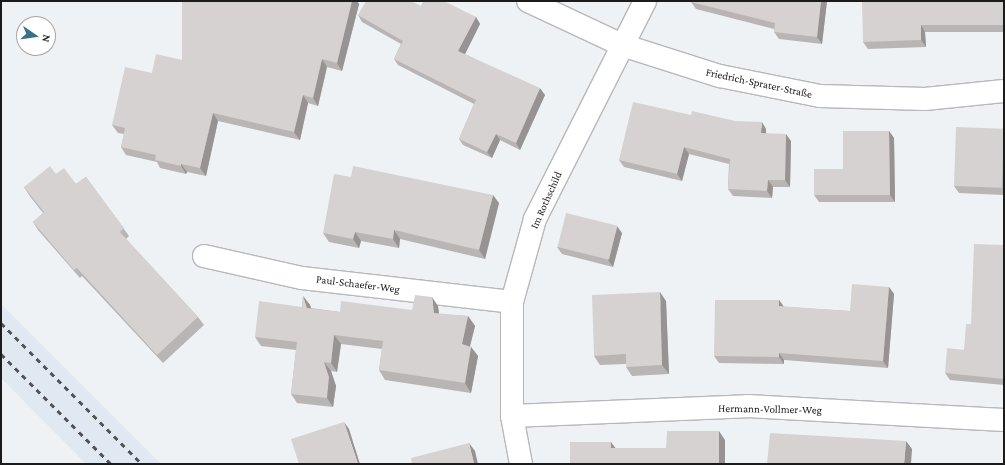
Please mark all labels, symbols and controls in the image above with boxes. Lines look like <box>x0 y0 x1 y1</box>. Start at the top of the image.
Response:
north arrow <box>16 16 56 56</box>
text: N <box>40 33 53 43</box>
street label: Friedrich-Sprater-Straße <box>705 65 813 101</box>
street label: Im Rothschild <box>527 169 565 231</box>
street label: Paul-Schaefer-Weg <box>315 272 401 296</box>
street label: Hermann-Vollmer-Weg <box>718 401 822 417</box>

